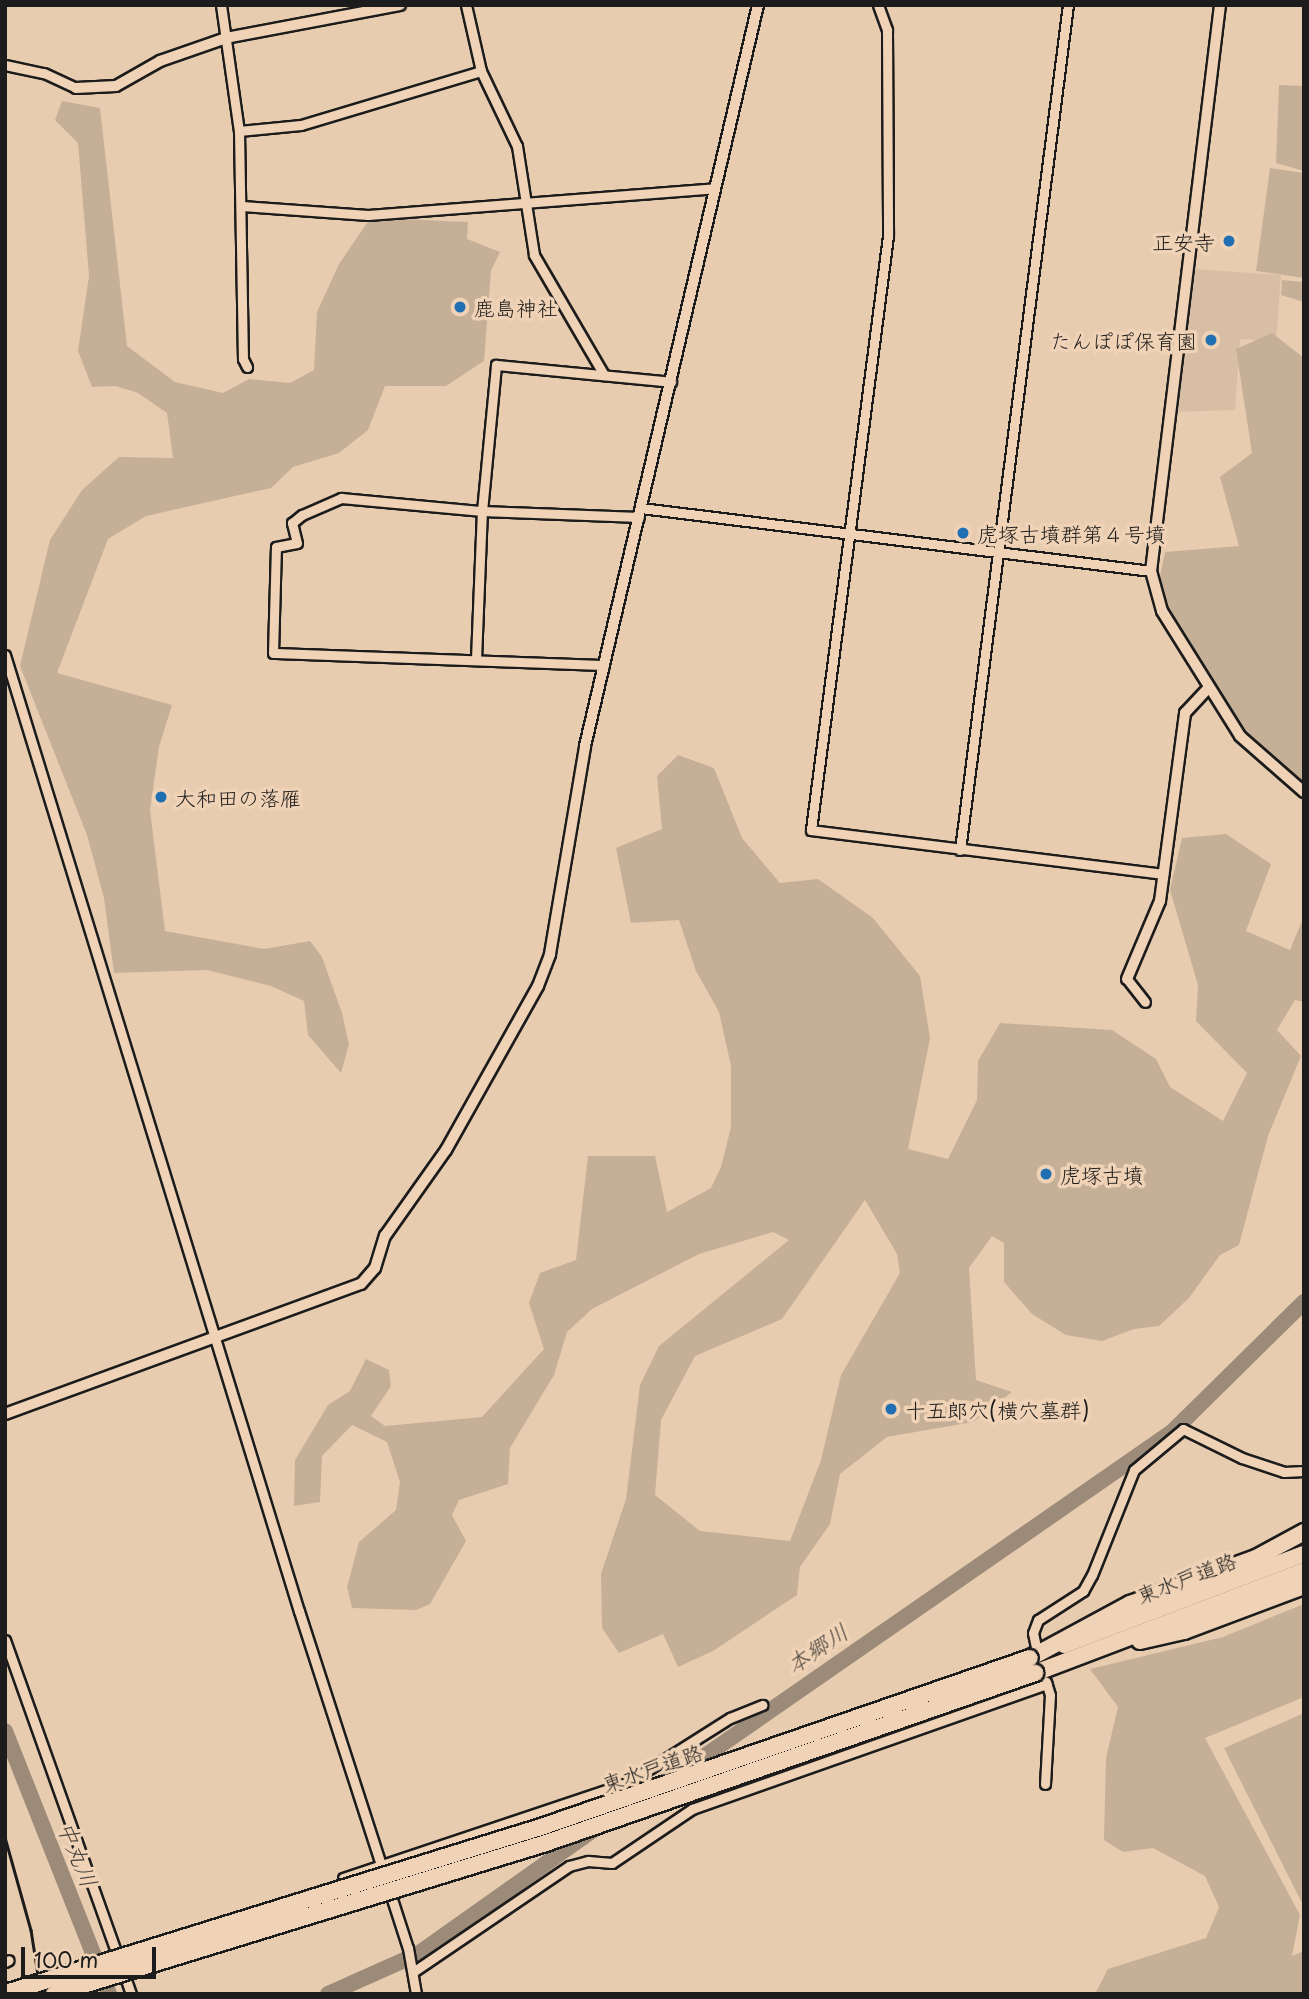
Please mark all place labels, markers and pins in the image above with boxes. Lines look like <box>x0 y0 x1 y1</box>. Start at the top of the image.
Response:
place label: 正安寺 <box>1152 228 1215 254</box>
marker: 正安寺 <box>1221 233 1237 249</box>
place label: 鹿島神社 <box>474 294 558 320</box>
marker: 鹿島神社 <box>452 299 468 315</box>
place label: たんぽぽ保育園 <box>1050 327 1197 353</box>
marker: たんぽぽ保育園 <box>1203 332 1219 348</box>
place label: 虎塚古墳群第４号墳 <box>977 520 1166 546</box>
marker: 虎塚古墳群第４号墳 <box>955 525 971 541</box>
place label: 大和田の落雁 <box>175 784 301 810</box>
marker: 大和田の落雁 <box>153 789 169 805</box>
place label: 虎塚古墳 <box>1060 1161 1144 1187</box>
marker: 虎塚古墳 <box>1038 1166 1054 1182</box>
place label: 十五郎穴(横穴墓群) <box>905 1396 1090 1422</box>
marker: 十五郎穴(横穴墓群) <box>883 1401 899 1417</box>

